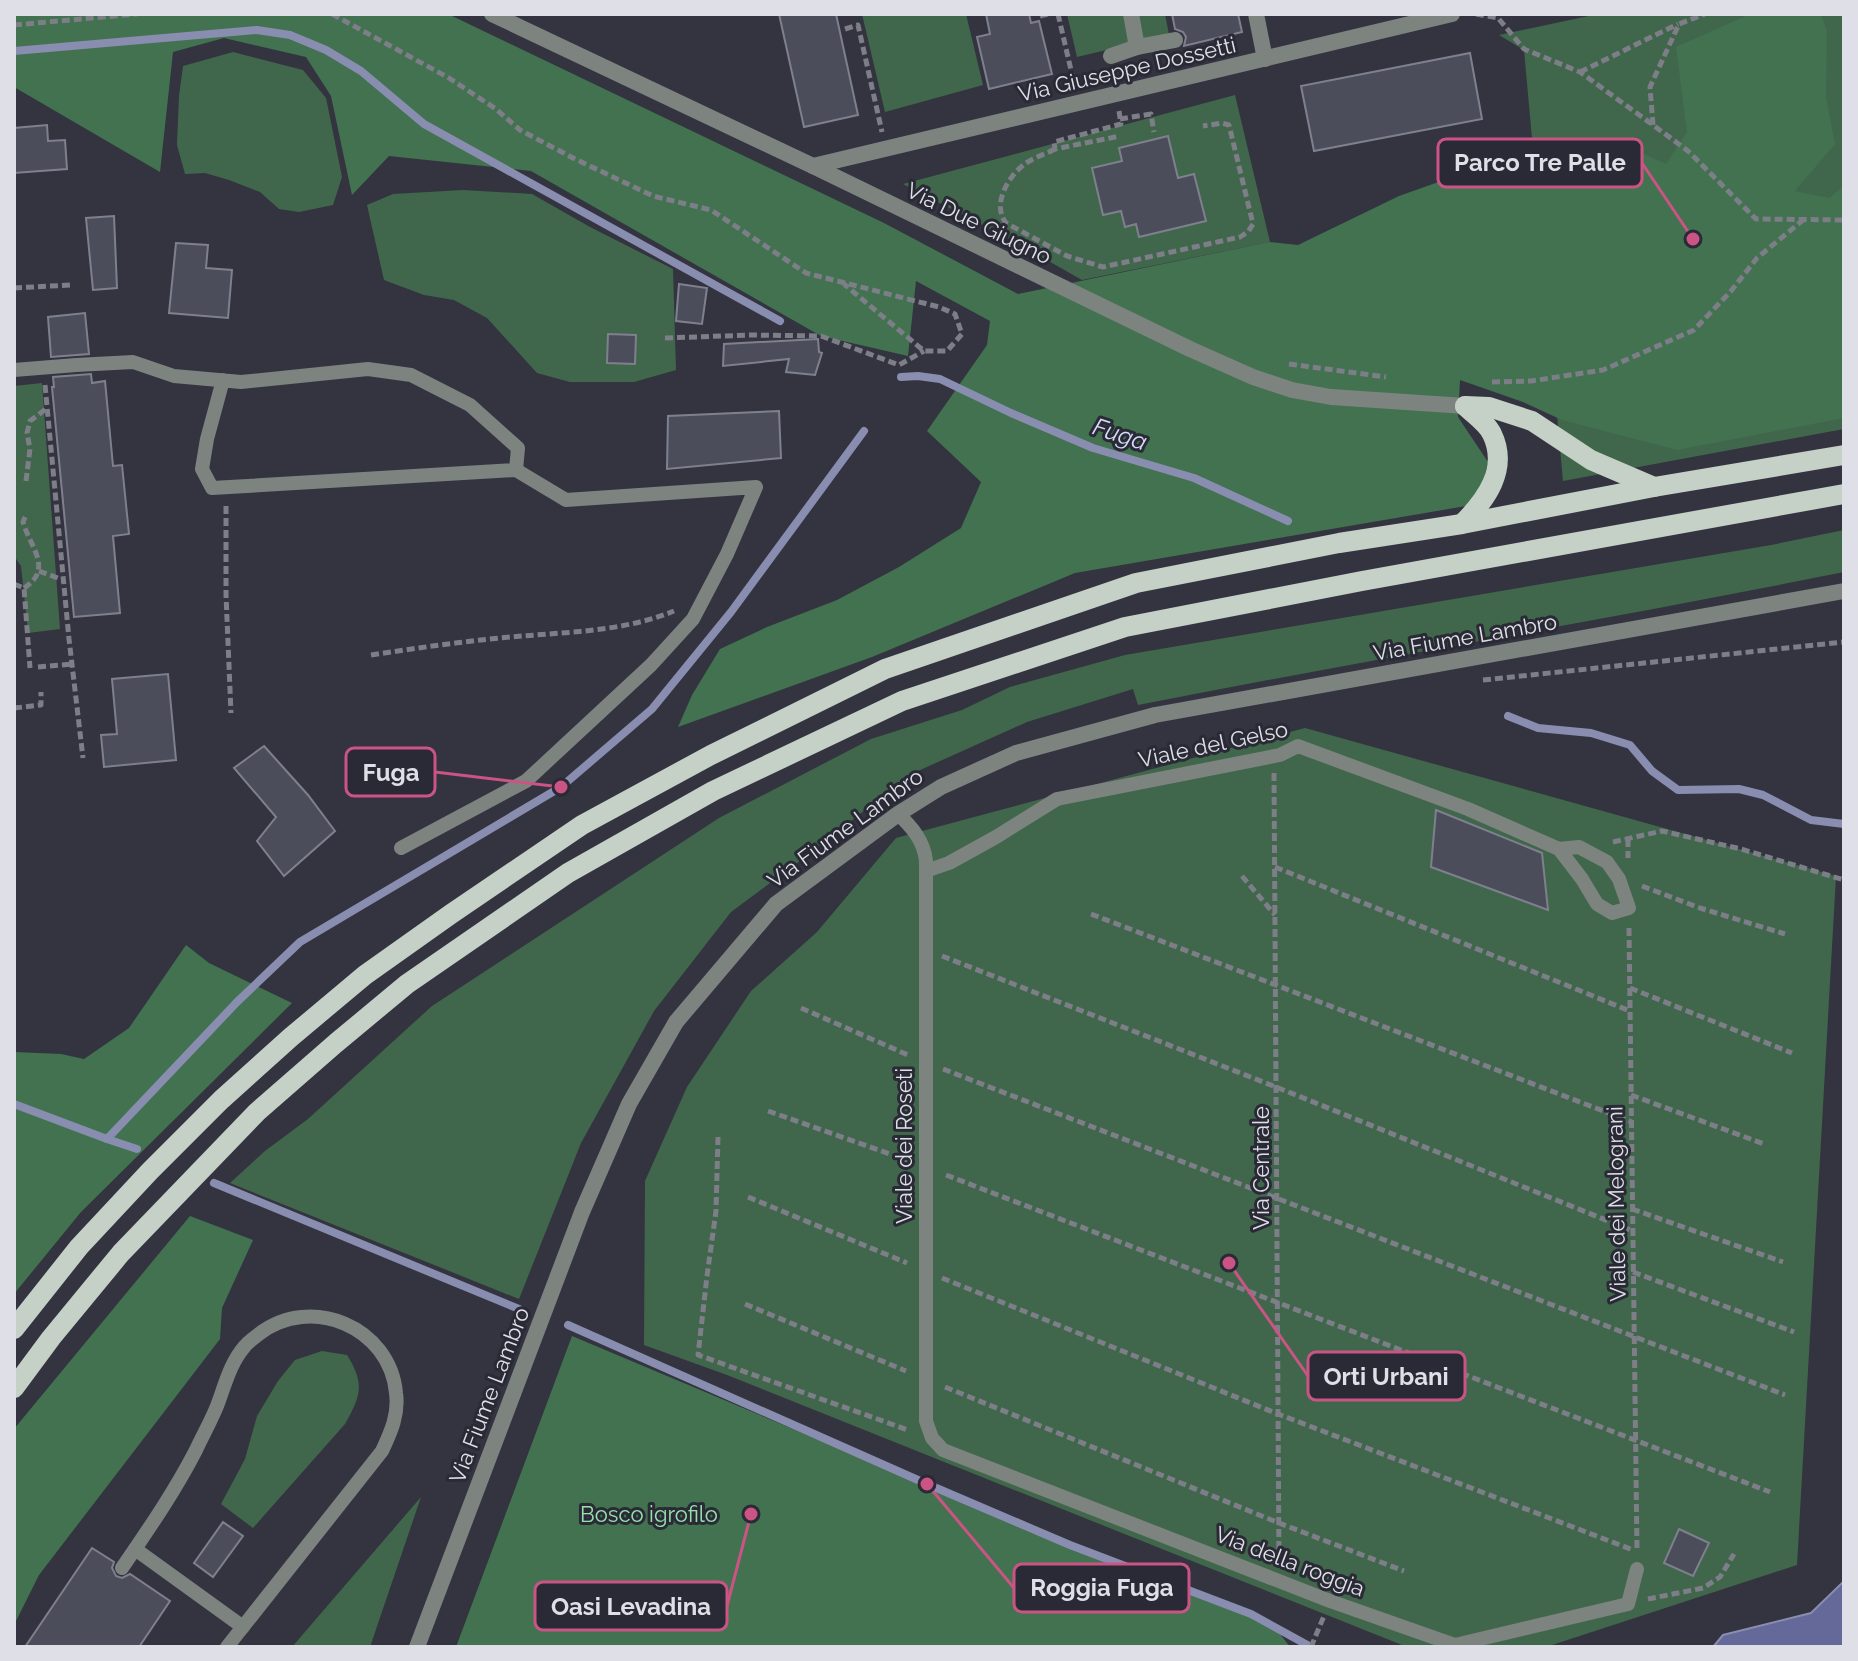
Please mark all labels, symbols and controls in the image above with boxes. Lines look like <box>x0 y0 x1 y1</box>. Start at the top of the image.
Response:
street label: Via Giuseppe Dossetti <box>1016 31 1238 107</box>
callout: Parco Tre Palle <box>1438 139 1642 187</box>
text: Parco Tre Palle <box>1454 148 1626 177</box>
street label: Via Due Giugno <box>902 177 1056 269</box>
water label: Fuga <box>1089 412 1151 456</box>
street label: Via Fiume Lambro <box>1371 608 1559 666</box>
street label: Viale del Gelso <box>1136 715 1290 773</box>
callout: Fuga <box>346 748 435 796</box>
text: Fuga <box>362 758 420 787</box>
street label: Via Fiume Lambro <box>762 763 928 893</box>
street label: Viale dei Roseti <box>891 1068 917 1224</box>
street label: Via Centrale <box>1248 1106 1274 1230</box>
street label: Viale dei Melograni <box>1601 1106 1631 1302</box>
street label: Via Fiume Lambro <box>444 1304 534 1486</box>
callout: Orti Urbani <box>1308 1352 1465 1400</box>
text: Orti Urbani <box>1323 1362 1449 1391</box>
park label: Bosco igrofilo <box>580 1501 718 1527</box>
street label: Via della roggia <box>1212 1521 1368 1601</box>
callout: Roggia Fuga <box>1014 1564 1189 1612</box>
text: Roggia Fuga <box>1030 1573 1174 1602</box>
callout: Oasi Levadina <box>535 1582 727 1630</box>
text: Oasi Levadina <box>551 1592 711 1621</box>

